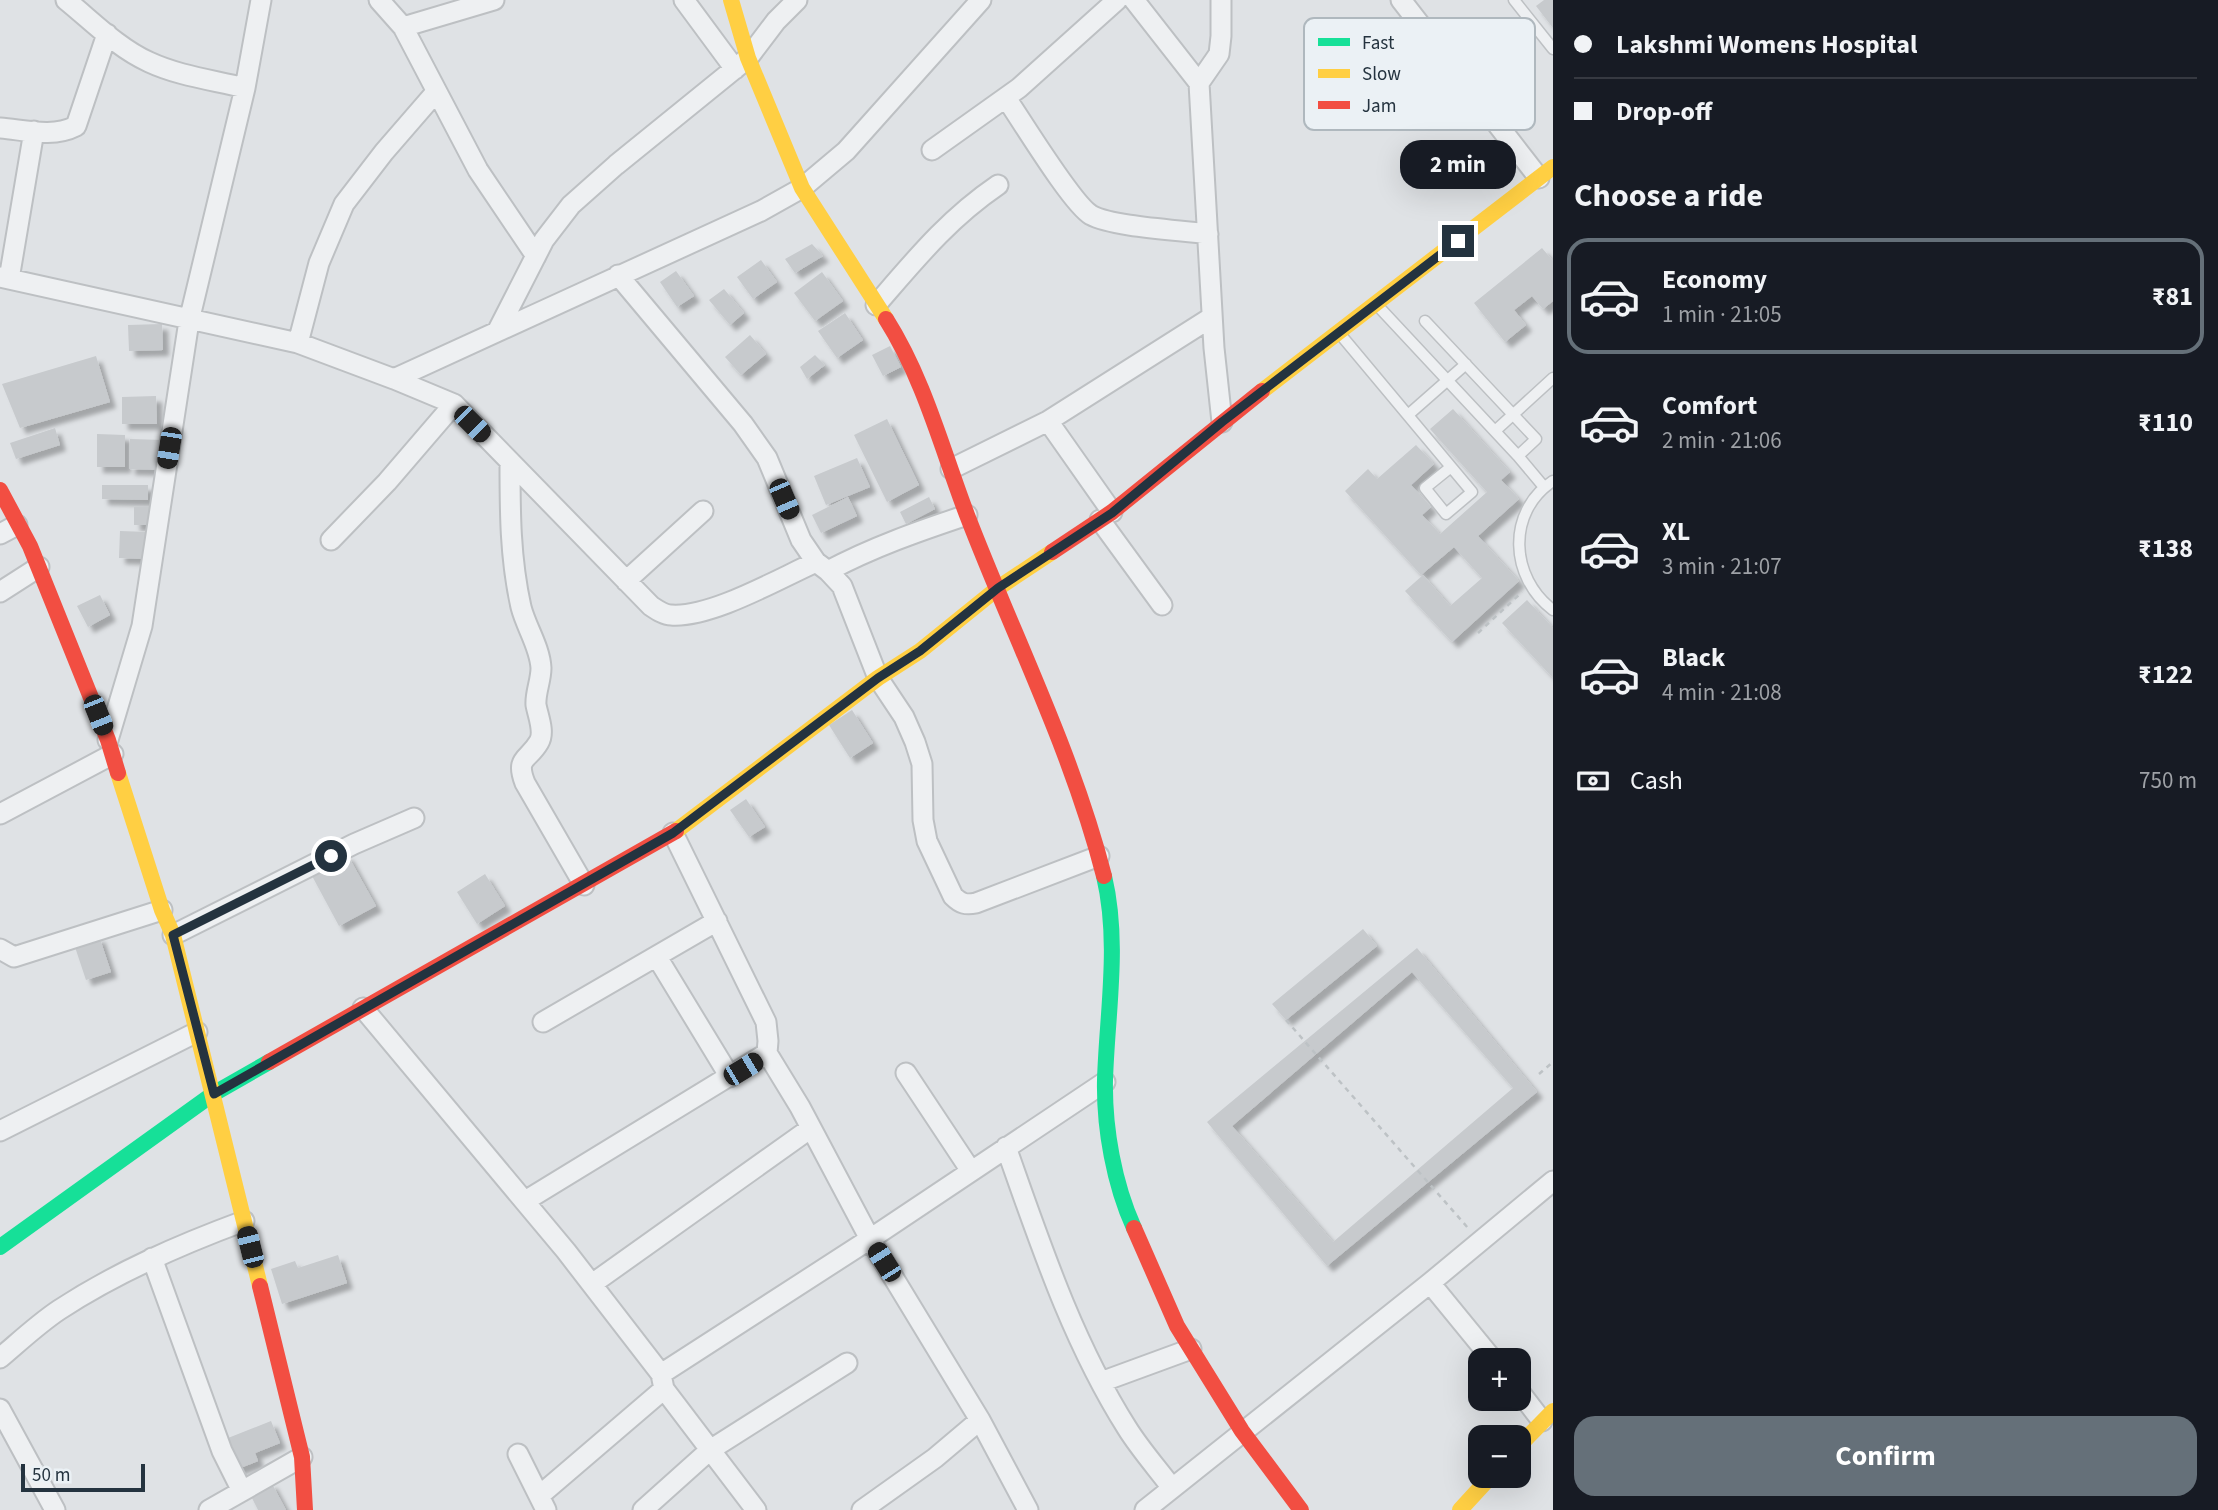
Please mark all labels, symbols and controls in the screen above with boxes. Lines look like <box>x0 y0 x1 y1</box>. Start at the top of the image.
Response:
legend <box>1304 18 1535 130</box>
text: Lakshmi Womens Hospital <box>1616 26 1917 63</box>
text: Fast <box>1362 30 1395 57</box>
text: Slow <box>1362 61 1401 88</box>
text: Jam <box>1362 93 1396 120</box>
text: Drop-off <box>1616 93 1712 130</box>
callout: 2 min <box>1400 140 1516 188</box>
text: 2 min <box>1430 148 1486 181</box>
text: Choose a ride <box>1574 173 1763 219</box>
route end <box>1442 225 1474 257</box>
text: Economy <box>1662 261 1767 298</box>
icon: car <box>1578 265 1641 328</box>
text: ₹81 <box>2152 278 2193 315</box>
text: 1 min · 21:05 <box>1662 298 1782 331</box>
text: Comfort <box>1662 387 1757 424</box>
icon: car <box>1578 391 1641 454</box>
car <box>450 402 495 446</box>
text: ₹110 <box>2138 404 2193 441</box>
text: 2 min · 21:06 <box>1662 424 1782 457</box>
car <box>156 426 183 470</box>
car <box>767 476 802 522</box>
text: XL <box>1662 513 1690 550</box>
icon: car <box>1578 517 1641 580</box>
text: ₹138 <box>2138 530 2193 567</box>
text: 3 min · 21:07 <box>1662 550 1782 583</box>
text: Black <box>1662 639 1725 676</box>
icon: car <box>1578 643 1641 706</box>
text: ₹122 <box>2138 656 2193 693</box>
text: 4 min · 21:08 <box>1662 676 1782 709</box>
car <box>81 692 116 738</box>
icon: cash <box>1574 762 1612 800</box>
text: Cash <box>1630 762 1683 799</box>
text: 750 m <box>2139 764 2197 797</box>
route start <box>315 840 347 872</box>
car <box>720 1049 767 1089</box>
car <box>235 1224 266 1270</box>
car <box>864 1239 905 1285</box>
map controls <box>1468 1348 1531 1488</box>
button: + <box>1468 1348 1531 1411</box>
button: Confirm <box>1574 1416 2197 1496</box>
button: − <box>1468 1425 1531 1488</box>
scale bar <box>21 1461 145 1493</box>
text: 50 m <box>32 1462 70 1489</box>

